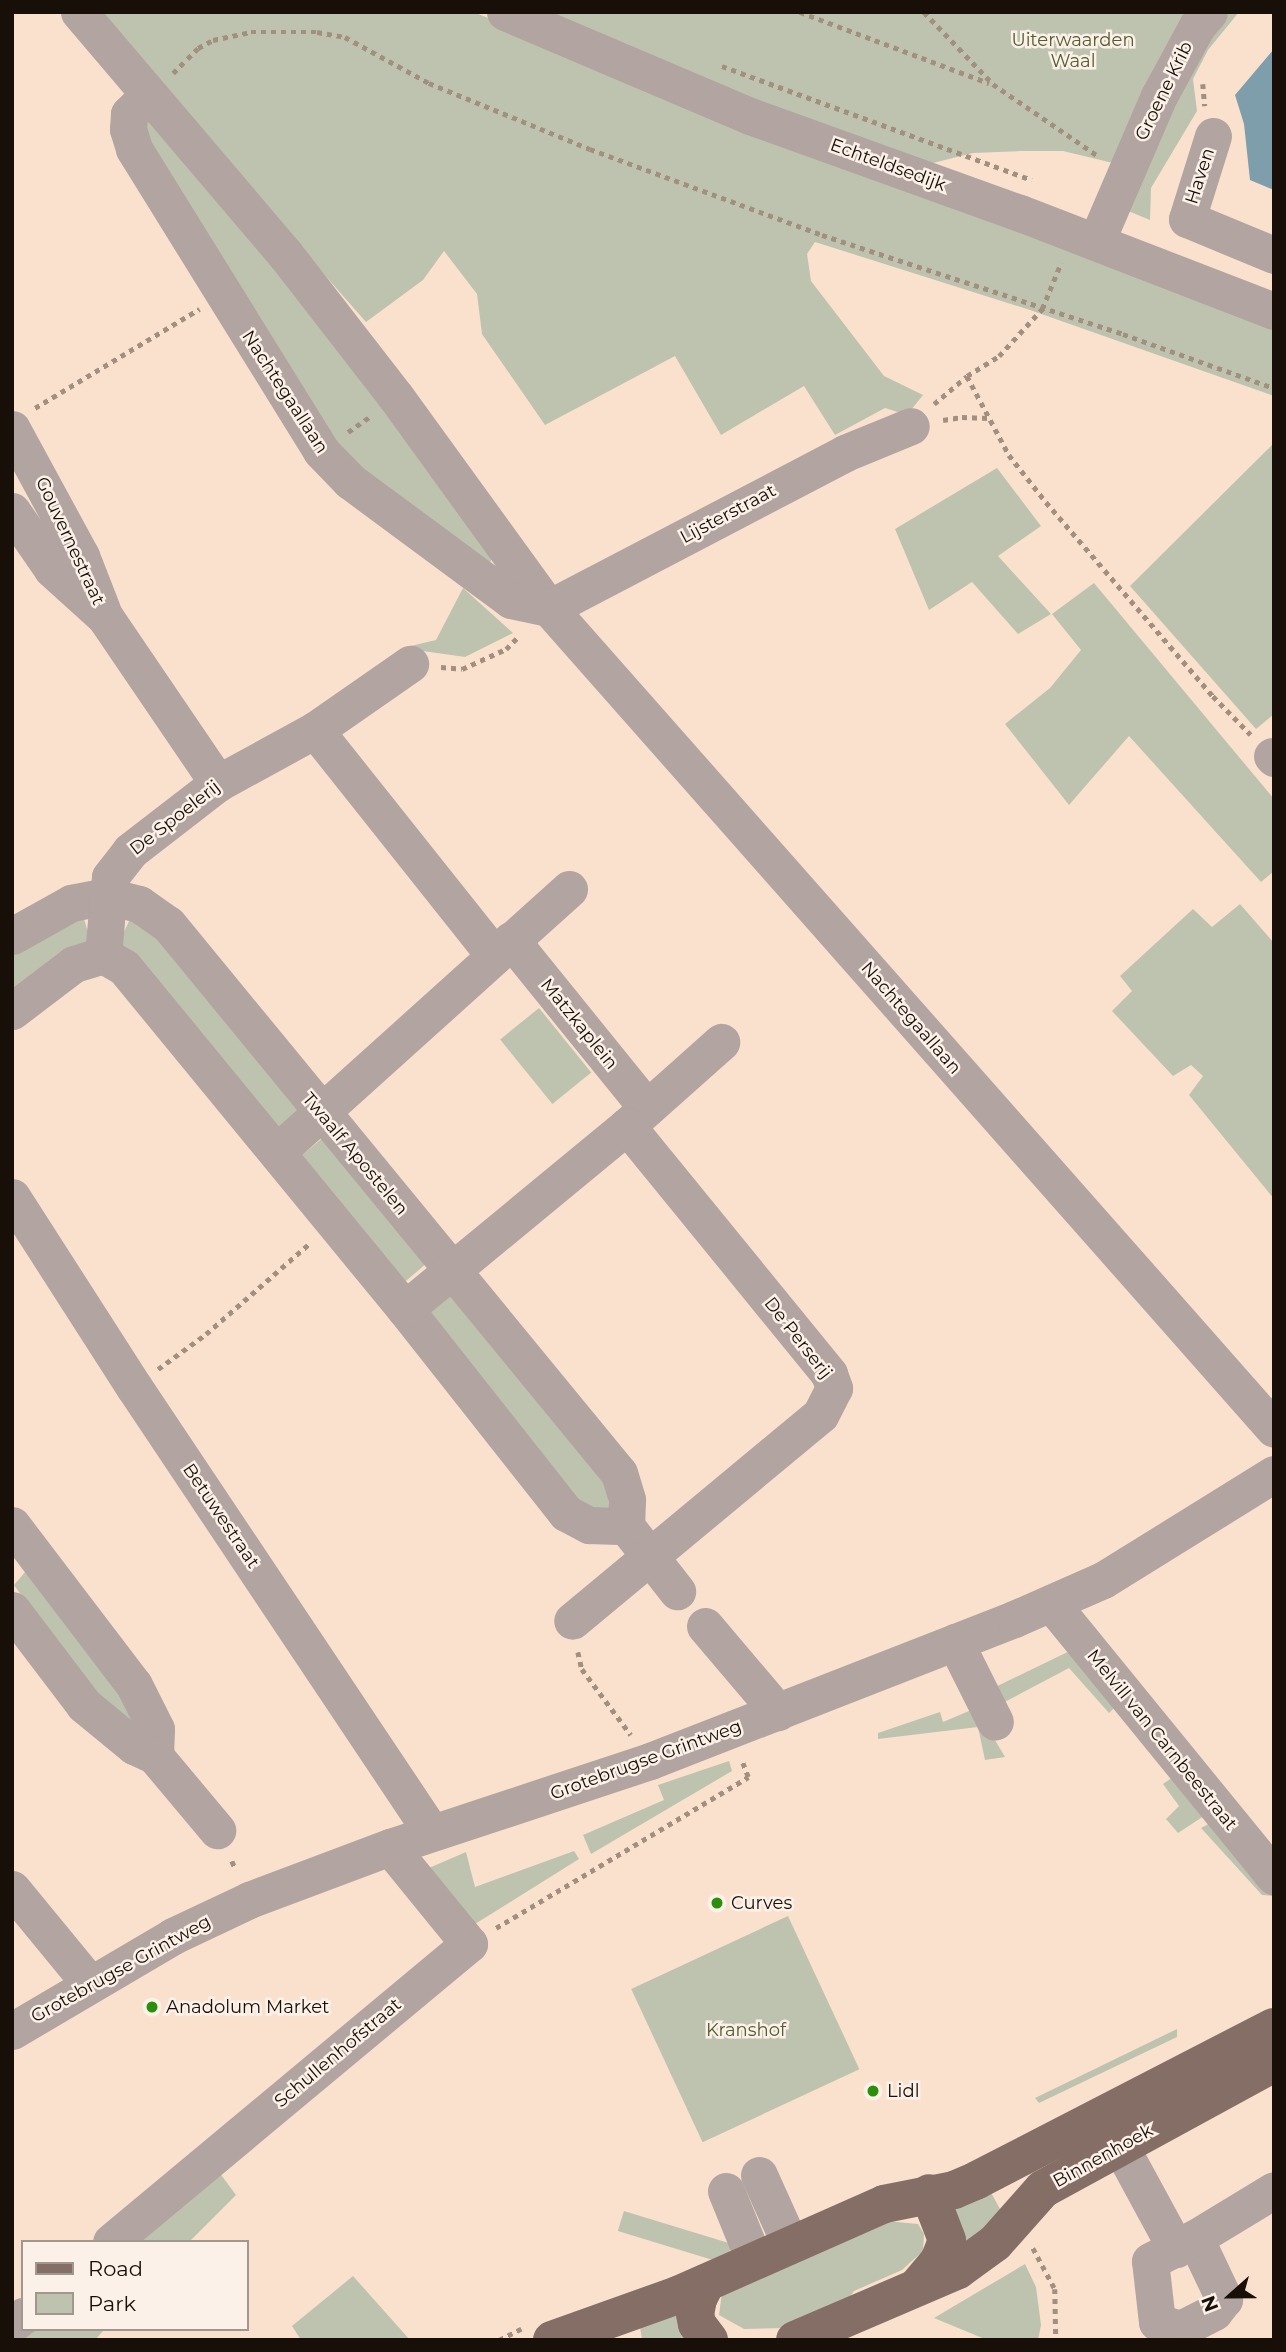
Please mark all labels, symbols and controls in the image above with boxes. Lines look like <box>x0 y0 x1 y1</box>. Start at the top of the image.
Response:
park label: Uiterwaarden Waal <box>1011 30 1135 72</box>
street label: Groene Krib <box>1131 38 1197 144</box>
street label: Echteldsedijk <box>827 134 949 196</box>
street label: Haven <box>1181 145 1219 207</box>
street label: Nachtegaallaan <box>237 327 333 457</box>
street label: Gouvernestraat <box>31 473 109 609</box>
street label: Lijsterstraat <box>676 480 780 548</box>
street label: De Spoelerij <box>126 776 224 860</box>
street label: Nachtegaallaan <box>856 957 966 1079</box>
street label: Matzkaplein <box>536 974 622 1074</box>
street label: Twaalf Apostelen <box>298 1088 412 1220</box>
street label: De Perserij <box>759 1293 837 1383</box>
street label: Betuwestraat <box>178 1460 264 1572</box>
street label: Melvill van Carnbeestraat <box>1082 1645 1242 1835</box>
street label: Grotebrugse Grintweg <box>547 1715 745 1805</box>
place label: Curves <box>731 1892 792 1914</box>
marker: Curves <box>709 1895 725 1911</box>
street label: Grotebrugse Grintweg <box>27 1911 215 2027</box>
street label: Schullenhofstraat <box>270 1994 406 2112</box>
place label: Anadolum Market <box>166 1996 329 2018</box>
marker: Anadolum Market <box>144 1999 160 2015</box>
park label: Kranshof <box>706 2019 786 2041</box>
place label: Lidl <box>887 2080 919 2102</box>
marker: Lidl <box>865 2083 881 2099</box>
street label: Binnenhoek <box>1049 2120 1157 2192</box>
legend <box>21 2240 248 2331</box>
text: Road <box>88 2256 143 2281</box>
north arrow <box>1195 2261 1265 2331</box>
text: Park <box>88 2291 136 2316</box>
text: N <box>1196 2292 1223 2315</box>

